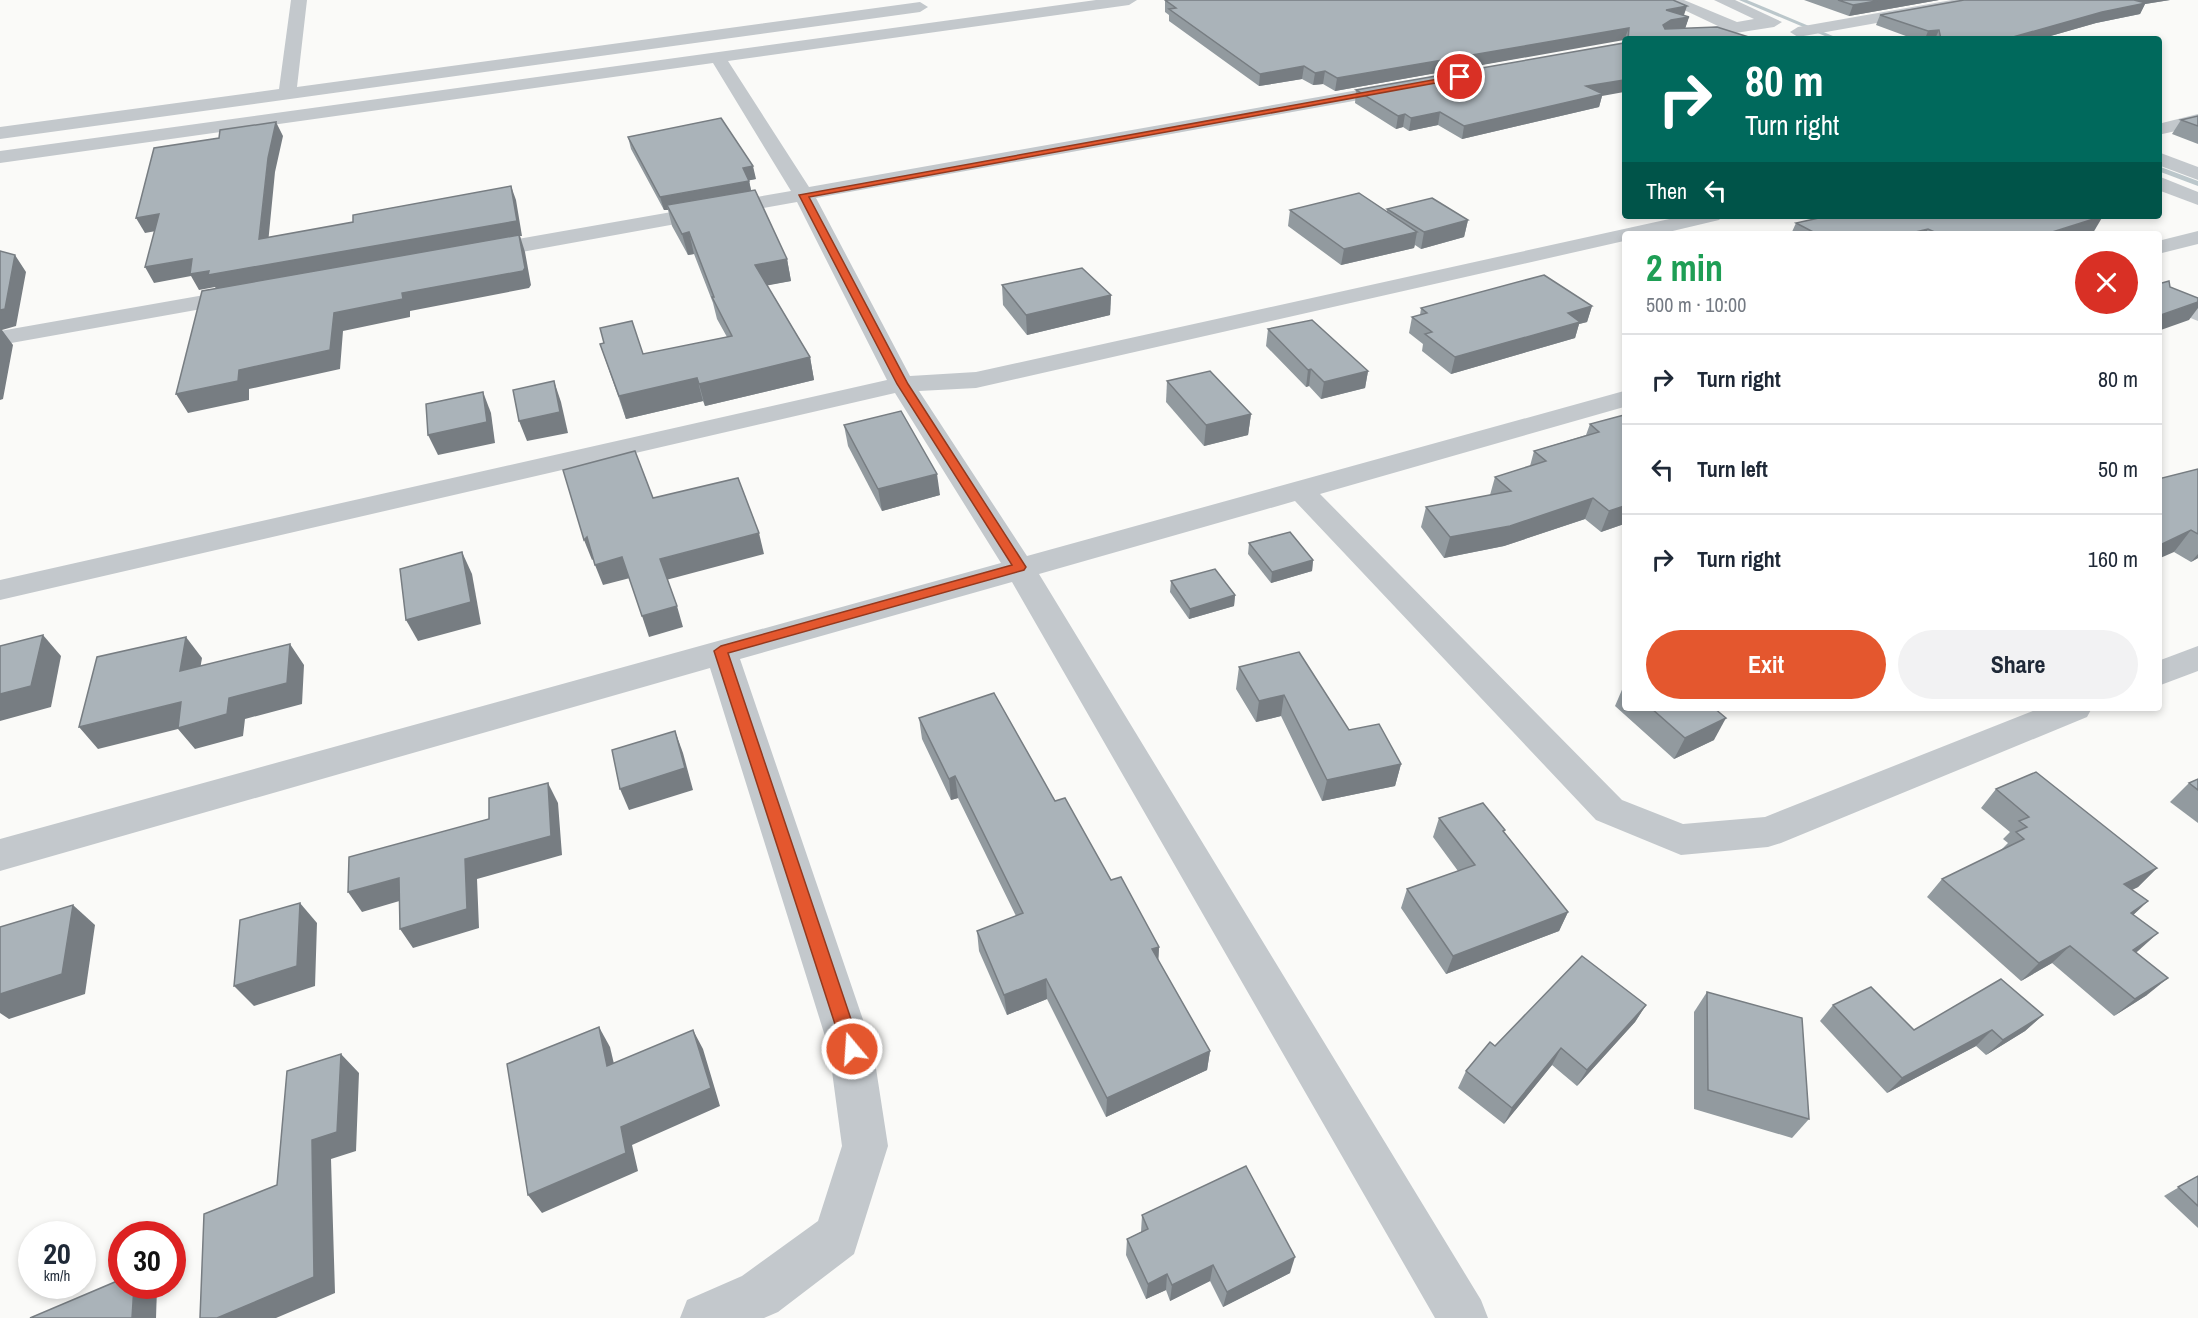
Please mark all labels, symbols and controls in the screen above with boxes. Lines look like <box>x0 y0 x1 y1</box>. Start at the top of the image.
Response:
pin <box>1434 51 1485 102</box>
text: 80 m <box>1745 53 1824 109</box>
icon: arrive <box>1443 60 1476 93</box>
icon: right <box>1646 60 1724 138</box>
text: Turn right <box>1745 107 1839 143</box>
icon: left <box>1699 174 1732 207</box>
text: Then <box>1646 176 1687 206</box>
text: 2 min <box>1646 244 1723 292</box>
button: close <box>2075 251 2138 314</box>
text: 500 m · 10:00 <box>1646 291 1746 318</box>
icon: right <box>1646 363 1679 396</box>
text: Turn right <box>1697 364 1781 394</box>
text: 80 m <box>2098 364 2138 394</box>
icon: left <box>1646 453 1679 486</box>
text: Turn left <box>1697 454 1768 484</box>
text: 50 m <box>2098 454 2138 484</box>
icon: right <box>1646 543 1679 576</box>
text: Turn right <box>1697 544 1781 574</box>
text: 160 m <box>2088 544 2138 574</box>
button: Exit <box>1646 630 1886 699</box>
button: Share <box>1898 630 2138 699</box>
position arrow <box>820 1017 884 1081</box>
speed limit sign: 30 <box>108 1221 186 1299</box>
text: 20 <box>43 1233 71 1273</box>
text: km/h <box>44 1265 70 1286</box>

